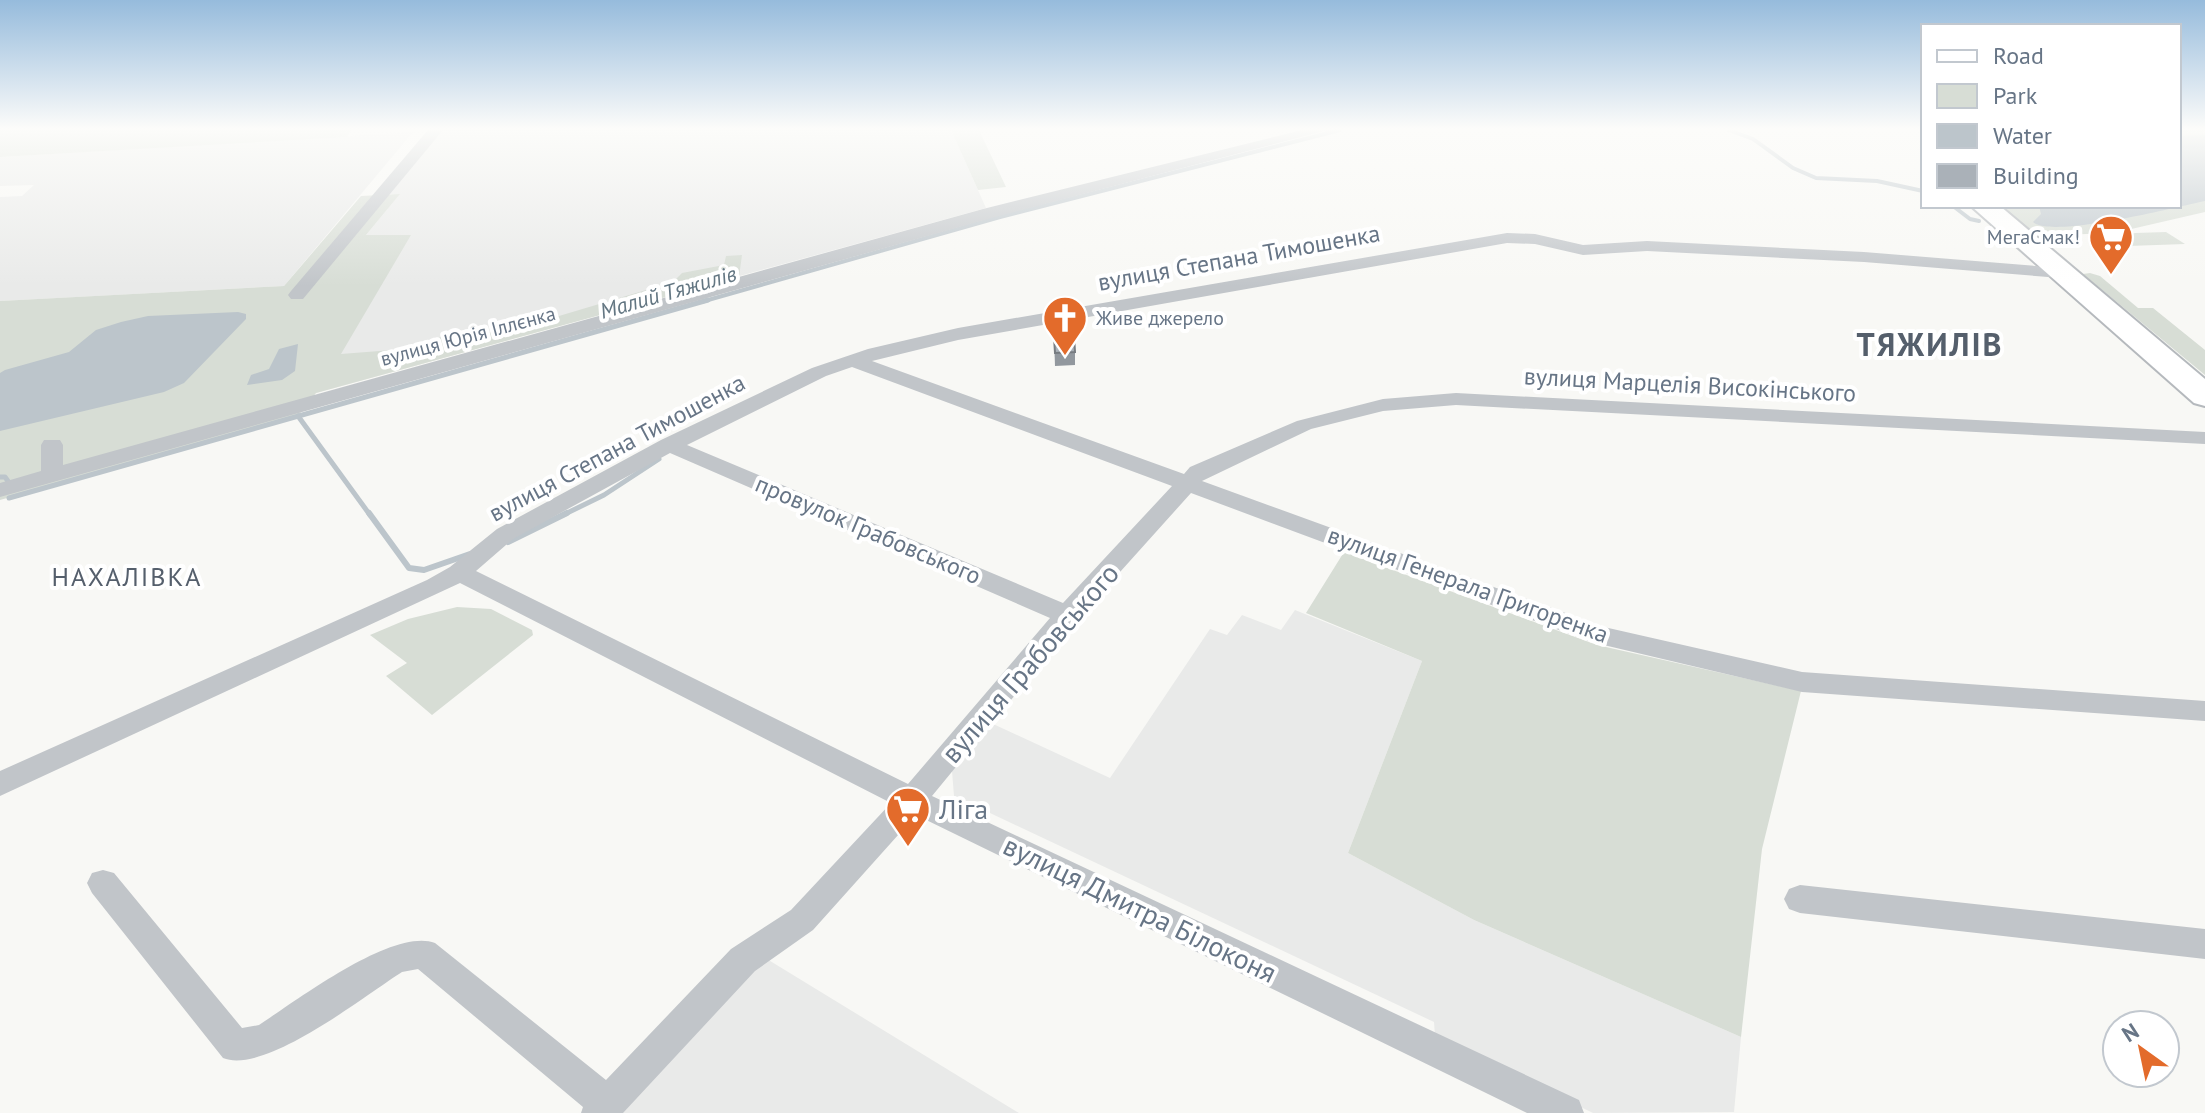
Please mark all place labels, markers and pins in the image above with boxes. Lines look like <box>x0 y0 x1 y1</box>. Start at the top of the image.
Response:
supermarket icon: МегаСмак! <box>2087 213 2135 276</box>
place label: МегаСмак! <box>1987 224 2080 250</box>
church icon: Живе джерело <box>1041 294 1089 357</box>
place label: Живе джерело <box>1095 305 1224 331</box>
supermarket icon: Ліга <box>884 785 932 848</box>
place label: Ліга <box>938 790 988 827</box>

